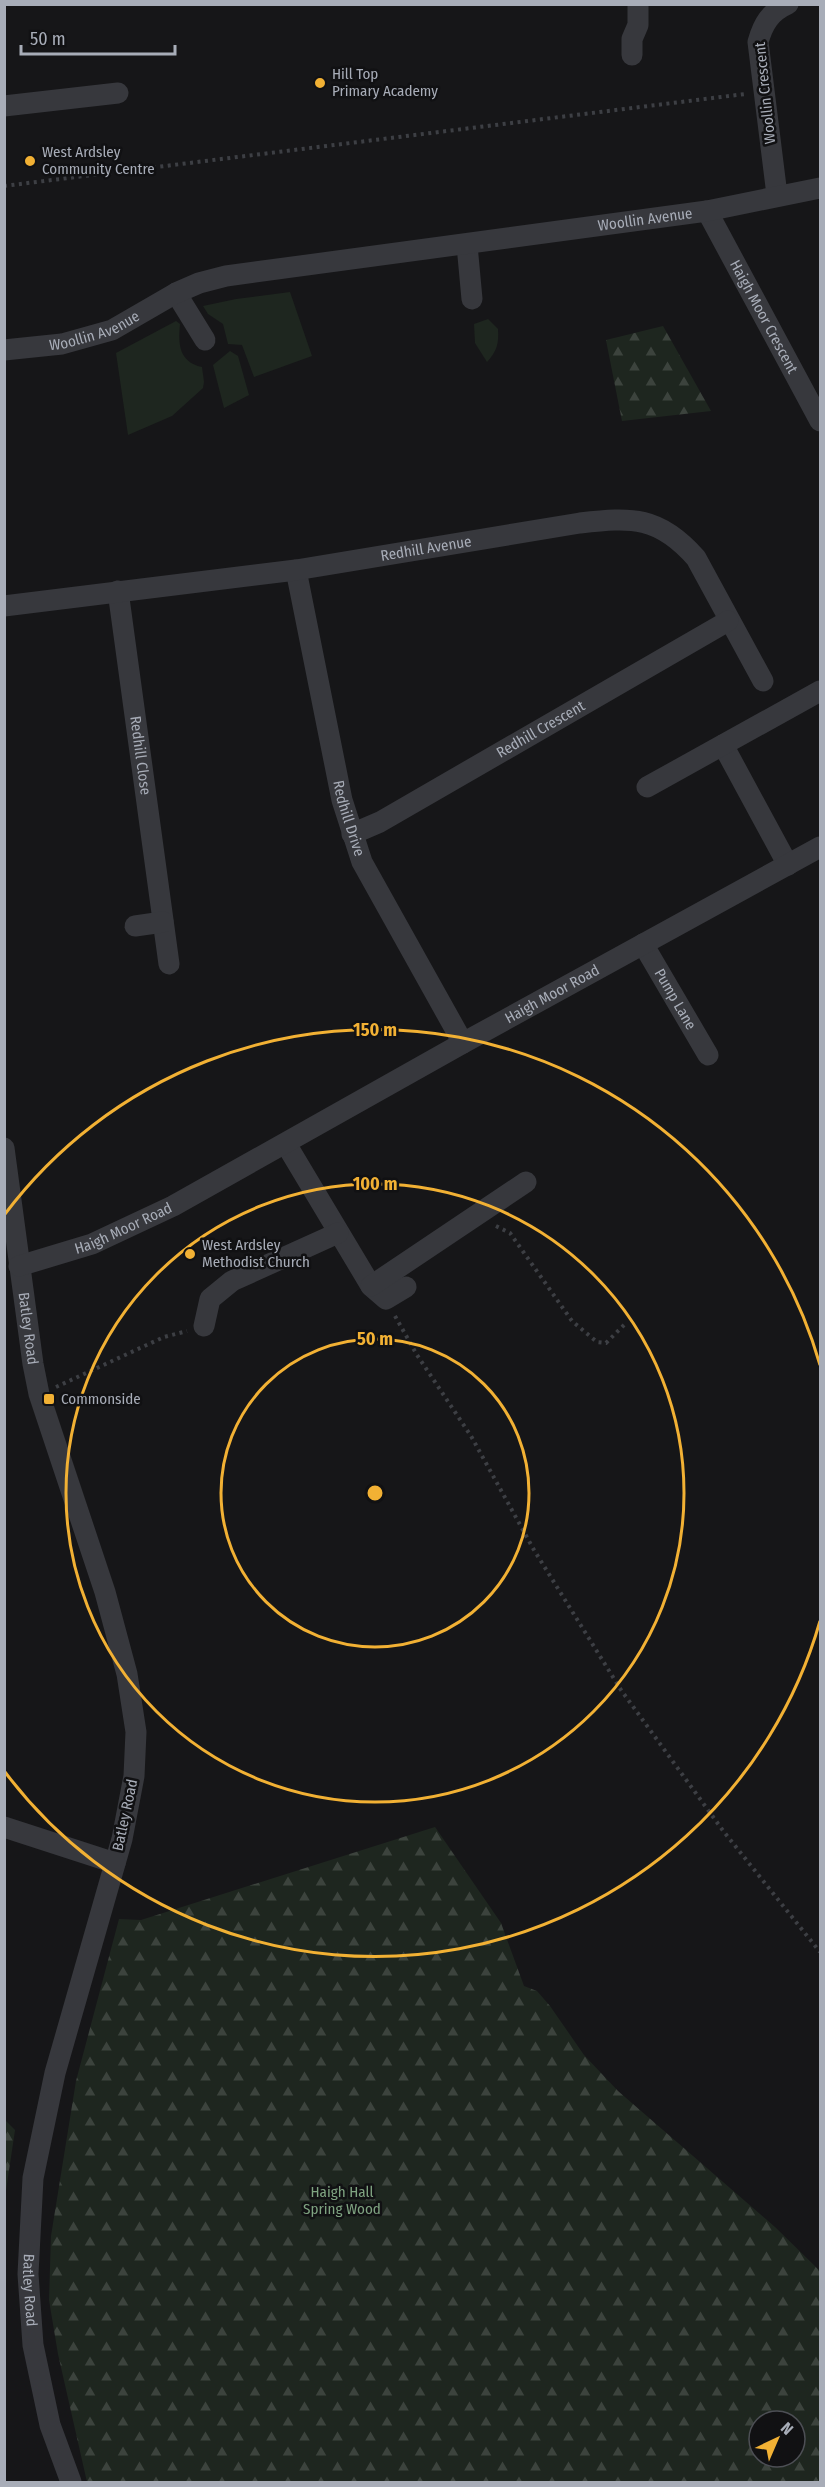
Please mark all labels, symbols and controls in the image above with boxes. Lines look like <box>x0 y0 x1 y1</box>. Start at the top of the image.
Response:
scale bar <box>21 18 176 56</box>
text: 50 m <box>30 28 66 50</box>
street label: Woollin Crescent <box>751 41 779 145</box>
place label: Hill Top Primary Academy <box>332 65 438 100</box>
marker: Hill Top Primary Academy <box>313 76 327 90</box>
place label: West Ardsley Community Centre <box>42 143 155 178</box>
marker: West Ardsley Community Centre <box>23 154 37 168</box>
street label: Woollin Avenue <box>597 204 693 235</box>
street label: Haigh Moor Crescent <box>726 257 802 377</box>
street label: Woollin Avenue <box>48 307 143 354</box>
street label: Redhill Avenue <box>379 532 473 565</box>
street label: Redhill Crescent <box>493 697 588 762</box>
street label: Redhill Close <box>126 715 155 796</box>
street label: Redhill Drive <box>329 779 369 859</box>
street label: Haigh Moor Road <box>502 961 602 1027</box>
street label: Pump Lane <box>650 965 700 1033</box>
text: 150 m <box>353 1019 397 1041</box>
text: 100 m <box>353 1173 397 1195</box>
street label: Haigh Moor Road <box>72 1199 175 1258</box>
place label: West Ardsley Methodist Church <box>202 1236 310 1271</box>
marker: West Ardsley Methodist Church <box>183 1247 197 1261</box>
street label: Batley Road <box>14 1291 42 1366</box>
text: 50 m <box>357 1328 393 1350</box>
place label: Commonside <box>61 1390 141 1408</box>
marker: Commonside <box>42 1392 56 1406</box>
centre of rings <box>365 1483 385 1503</box>
street label: Batley Road <box>109 1777 141 1853</box>
park label: Haigh Hall Spring Wood <box>303 2183 381 2218</box>
street label: Batley Road <box>19 2253 41 2327</box>
north arrow <box>747 2409 807 2469</box>
text: N <box>777 2418 797 2439</box>

